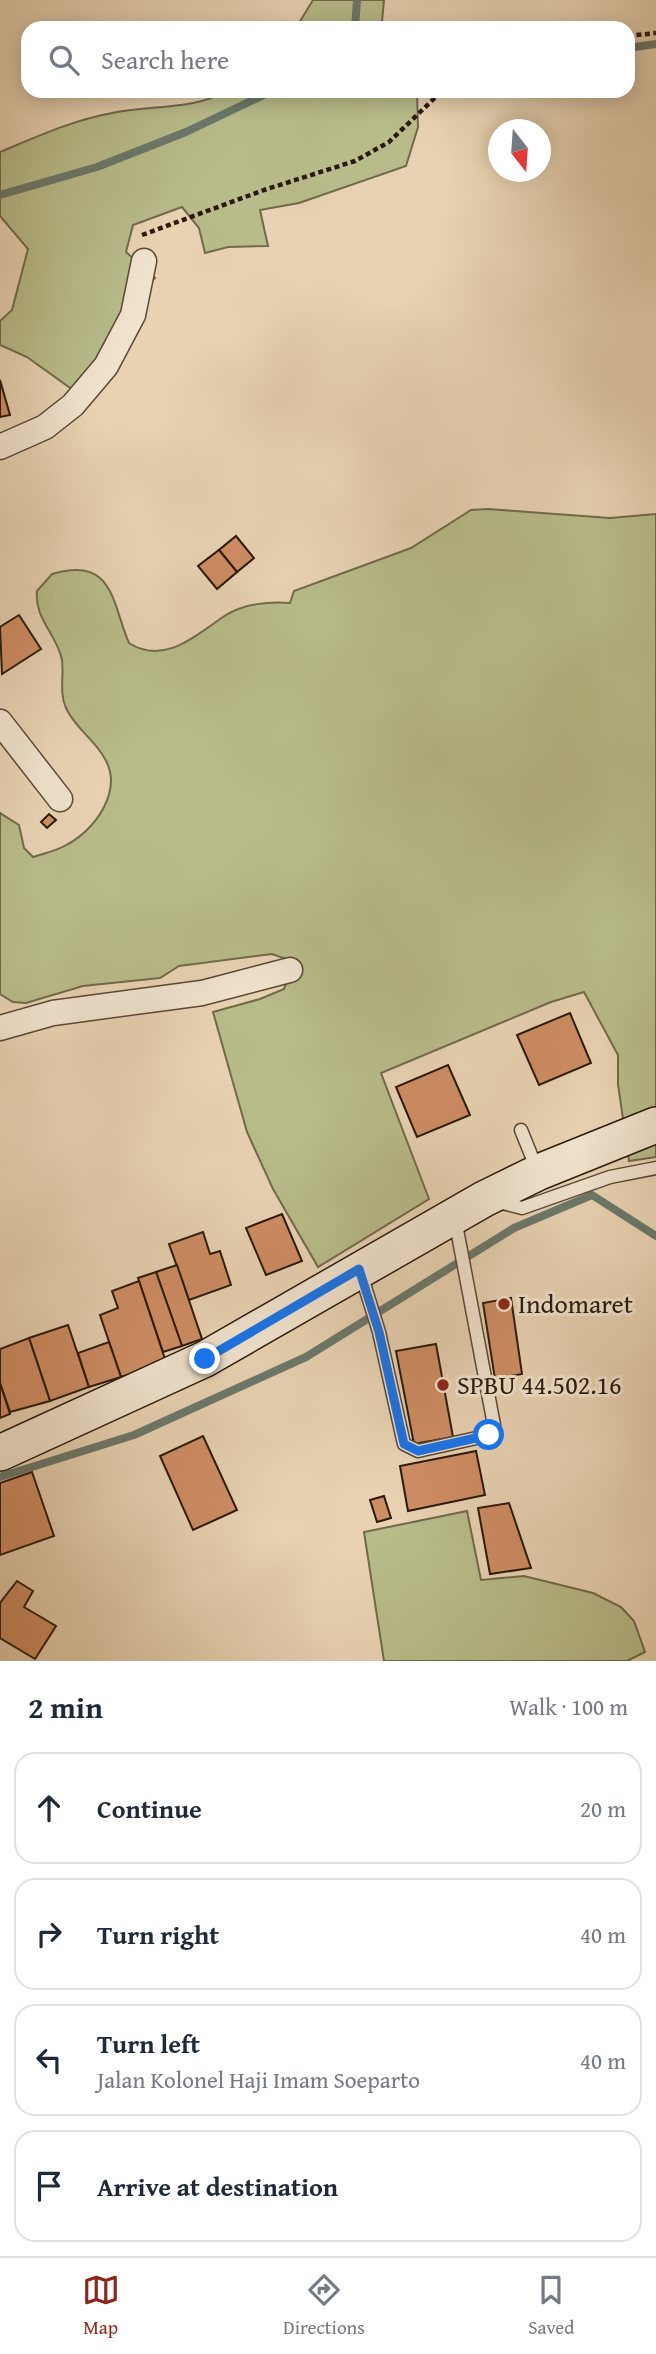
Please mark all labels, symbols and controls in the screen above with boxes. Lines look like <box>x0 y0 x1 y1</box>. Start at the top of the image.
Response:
search box <box>21 21 635 98</box>
text: Search here <box>101 40 229 79</box>
icon: search <box>45 41 83 79</box>
north arrow <box>488 119 551 182</box>
place label: Indomaret <box>518 1284 633 1323</box>
marker: Indomaret <box>496 1296 512 1312</box>
route end <box>189 1343 220 1374</box>
place label: SPBU 44.502.16 <box>457 1365 622 1404</box>
marker: SPBU 44.502.16 <box>435 1377 451 1393</box>
route start <box>473 1419 504 1450</box>
text: 2 min <box>28 1685 103 1729</box>
text: Walk · 100 m <box>509 1690 628 1723</box>
icon: ahead <box>30 1789 68 1827</box>
text: Continue <box>97 1789 202 1828</box>
text: 20 m <box>580 1792 626 1825</box>
icon: right <box>30 1915 68 1953</box>
text: Turn right <box>97 1915 219 1954</box>
text: 40 m <box>580 1918 626 1951</box>
text: Turn left <box>97 2024 200 2063</box>
icon: left <box>30 2041 68 2079</box>
text: 40 m <box>580 2044 626 2077</box>
text: Jalan Kolonel Haji Imam Soeparto <box>97 2063 420 2096</box>
icon: arrive <box>30 2167 68 2205</box>
text: Arrive at destination <box>97 2167 338 2206</box>
tab: Map <box>82 2271 120 2341</box>
tab: Directions <box>283 2271 365 2341</box>
tab: Saved <box>528 2271 574 2341</box>

